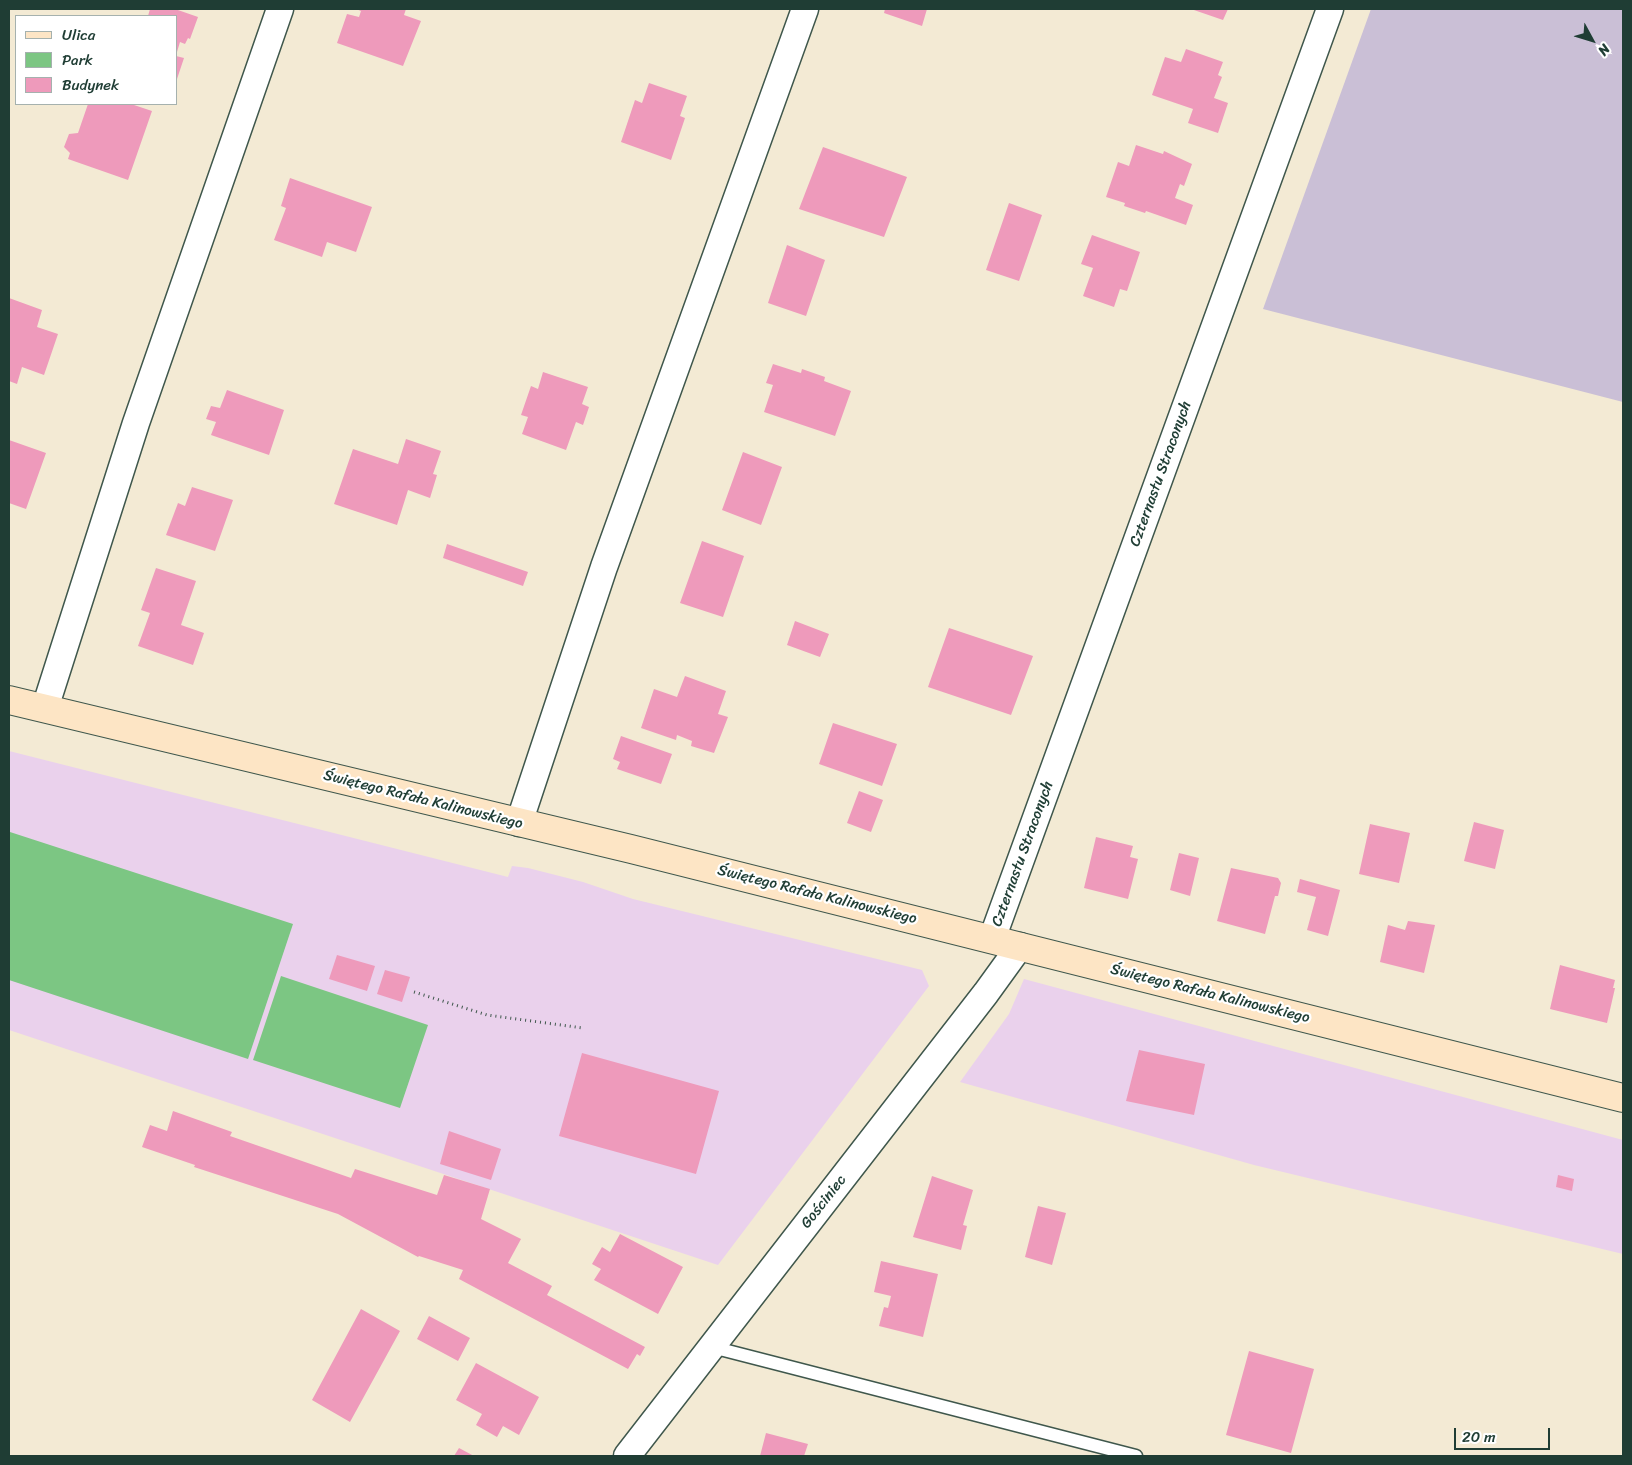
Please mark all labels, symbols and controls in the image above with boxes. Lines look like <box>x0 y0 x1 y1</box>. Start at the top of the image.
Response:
legend <box>15 15 178 105</box>
north arrow <box>1567 15 1617 65</box>
text: Ulica <box>62 22 95 48</box>
text: N <box>1591 38 1617 61</box>
text: Park <box>62 47 93 73</box>
text: Budynek <box>62 72 119 98</box>
street label: Czternastu Straconych <box>1126 399 1196 549</box>
street label: Świętego Rafała Kalinowskiego <box>322 767 524 833</box>
street label: Czternastu Straconych <box>988 779 1058 929</box>
street label: Świętego Rafała Kalinowskiego <box>716 862 918 928</box>
street label: Świętego Rafała Kalinowskiego <box>1109 961 1311 1027</box>
street label: Gościniec <box>798 1172 850 1232</box>
scale bar <box>1457 1418 1553 1450</box>
text: 20 m <box>1462 1424 1496 1450</box>

